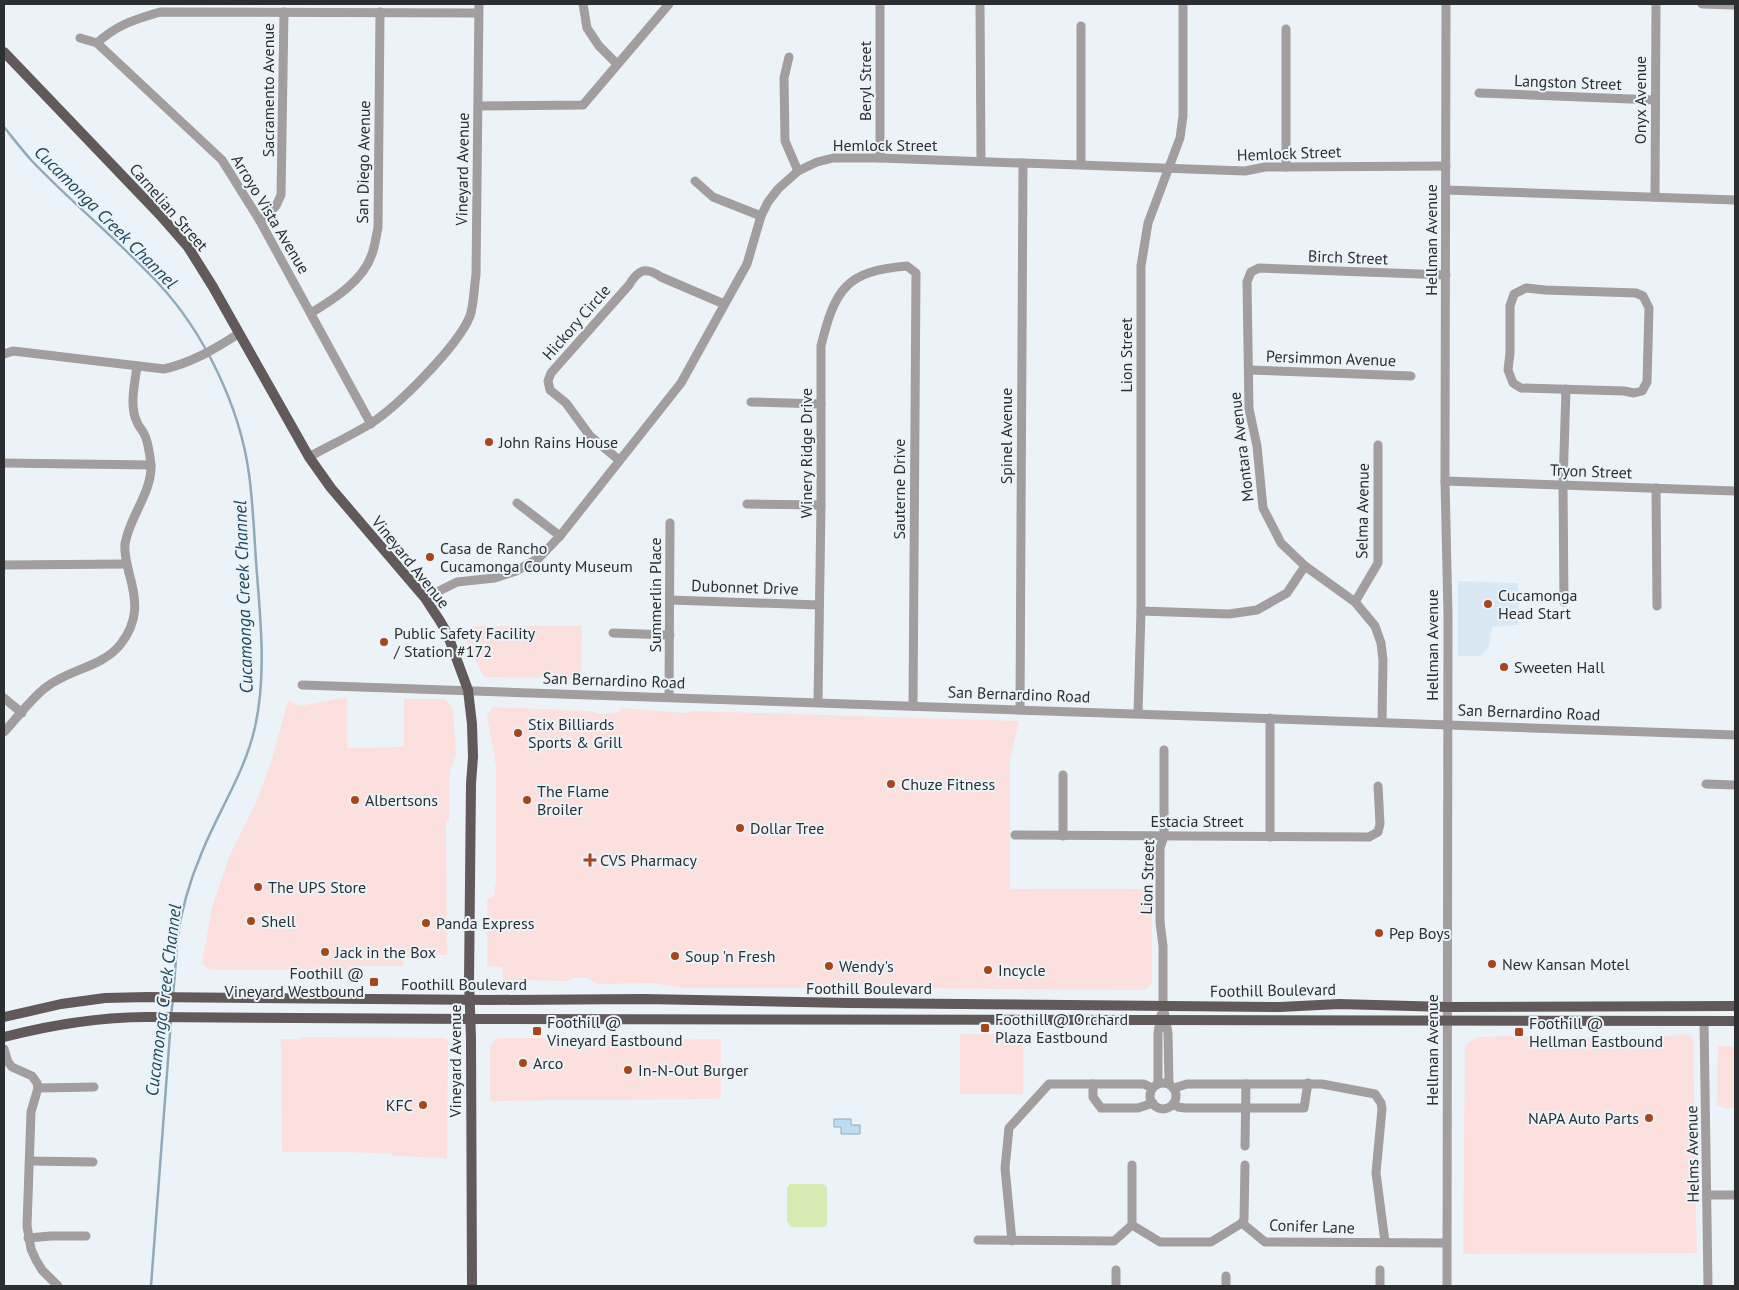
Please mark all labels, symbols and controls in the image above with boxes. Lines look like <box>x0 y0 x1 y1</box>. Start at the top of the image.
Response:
street label: Sacramento Avenue <box>258 23 278 157</box>
street label: Beryl Street <box>855 40 875 121</box>
street label: Onyx Avenue <box>1630 56 1650 144</box>
street label: Langston Street <box>1514 70 1623 94</box>
street label: San Diego Avenue <box>352 100 374 224</box>
street label: Vineyard Avenue <box>451 112 473 227</box>
street label: Hemlock Street <box>833 135 938 155</box>
water label: Cucamonga Creek Channel <box>30 141 183 294</box>
street label: Hemlock Street <box>1236 141 1342 165</box>
street label: Arroyo Vista Avenue <box>228 151 314 277</box>
street label: Carnelian Street <box>125 159 213 255</box>
street label: Hellman Avenue <box>1421 184 1441 296</box>
street label: Birch Street <box>1308 246 1389 268</box>
street label: Hickory Circle <box>538 280 614 364</box>
street label: Lion Street <box>1116 317 1136 393</box>
street label: Persimmon Avenue <box>1266 346 1396 370</box>
street label: Winery Ridge Drive <box>796 388 816 518</box>
street label: Spinel Avenue <box>996 388 1016 484</box>
street label: Montara Avenue <box>1224 391 1258 503</box>
place label: John Rains House <box>498 432 618 452</box>
marker: John Rains House <box>483 436 495 448</box>
street label: Sauterne Drive <box>889 439 909 539</box>
street label: Tryon Street <box>1549 460 1633 482</box>
street label: Selma Avenue <box>1351 463 1373 559</box>
water label: Cucamonga Creek Channel <box>228 500 258 694</box>
street label: Vineyard Avenue <box>367 511 454 612</box>
street label: Summerlin Place <box>645 537 665 653</box>
place label: Casa de Rancho Cucamonga County Museum <box>440 538 633 576</box>
marker: Casa de Rancho Cucamonga County Museum <box>424 551 436 563</box>
street label: Dubonnet Drive <box>691 575 799 599</box>
place label: Cucamonga Head Start <box>1498 585 1578 623</box>
street label: Hellman Avenue <box>1422 589 1442 701</box>
marker: Cucamonga Head Start <box>1482 598 1494 610</box>
place label: Public Safety Facility / Station #172 <box>393 623 536 661</box>
marker: Public Safety Facility / Station #172 <box>378 636 390 648</box>
place label: Sweeten Hall <box>1514 657 1605 677</box>
marker: Sweeten Hall <box>1498 661 1510 673</box>
street label: San Bernardino Road <box>542 668 686 692</box>
street label: San Bernardino Road <box>947 682 1091 706</box>
street label: San Bernardino Road <box>1457 700 1601 724</box>
place label: Stix Billiards Sports & Grill <box>528 714 623 752</box>
marker: Stix Billiards Sports & Grill <box>512 727 524 739</box>
place label: Chuze Fitness <box>901 774 995 794</box>
marker: Chuze Fitness <box>885 778 897 790</box>
place label: The Flame Broiler <box>537 781 609 819</box>
place label: Albertsons <box>365 790 438 810</box>
marker: Albertsons <box>349 794 361 806</box>
marker: The Flame Broiler <box>521 794 533 806</box>
street label: Estacia Street <box>1150 811 1244 831</box>
place label: Dollar Tree <box>750 818 824 838</box>
marker: Dollar Tree <box>734 822 746 834</box>
street label: Lion Street <box>1136 839 1158 915</box>
place label: CVS Pharmacy <box>600 850 698 870</box>
marker: CVS Pharmacy <box>584 854 596 866</box>
place label: The UPS Store <box>268 877 366 897</box>
marker: The UPS Store <box>252 881 264 893</box>
water label: Cucamonga Creek Channel <box>140 903 186 1097</box>
place label: Shell <box>261 911 296 931</box>
place label: Panda Express <box>436 913 535 933</box>
marker: Shell <box>245 915 257 927</box>
marker: Panda Express <box>420 917 432 929</box>
place label: Pep Boys <box>1389 923 1451 943</box>
marker: Pep Boys <box>1373 927 1385 939</box>
place label: Jack in the Box <box>334 942 436 962</box>
marker: Jack in the Box <box>319 946 331 958</box>
place label: Soup 'n Fresh <box>685 946 775 966</box>
marker: Soup 'n Fresh <box>669 950 681 962</box>
place label: New Kansan Motel <box>1502 954 1630 974</box>
place label: Wendy's <box>839 956 894 976</box>
marker: New Kansan Motel <box>1486 958 1498 970</box>
marker: Wendy's <box>823 960 835 972</box>
place label: Incycle <box>998 960 1046 980</box>
place label: Foothill @ Vineyard Westbound <box>224 963 364 1001</box>
marker: Incycle <box>982 964 994 976</box>
street label: Foothill Boulevard <box>401 974 527 994</box>
marker: Foothill @ Vineyard Westbound <box>368 976 380 988</box>
street label: Foothill Boulevard <box>806 978 932 998</box>
street label: Foothill Boulevard <box>1210 979 1336 1001</box>
street label: Hellman Avenue <box>1422 994 1442 1106</box>
street label: Vineyard Avenue <box>445 1004 465 1119</box>
place label: Foothill @ Orchard Plaza Eastbound <box>995 1009 1128 1047</box>
place label: Foothill @ Vineyard Eastbound <box>546 1012 683 1050</box>
place label: Foothill @ Hellman Eastbound <box>1529 1013 1663 1051</box>
marker: Foothill @ Orchard Plaza Eastbound <box>979 1022 991 1034</box>
marker: Foothill @ Vineyard Eastbound <box>531 1025 543 1037</box>
marker: Foothill @ Hellman Eastbound <box>1513 1026 1525 1038</box>
place label: Arco <box>533 1053 563 1073</box>
marker: Arco <box>517 1057 529 1069</box>
place label: In-N-Out Burger <box>638 1060 749 1080</box>
marker: In-N-Out Burger <box>622 1064 634 1076</box>
place label: KFC <box>386 1095 413 1115</box>
marker: KFC <box>417 1099 429 1111</box>
street label: Helms Avenue <box>1681 1105 1703 1203</box>
place label: NAPA Auto Parts <box>1528 1108 1639 1128</box>
marker: NAPA Auto Parts <box>1643 1112 1655 1124</box>
street label: Conifer Lane <box>1269 1215 1355 1237</box>

